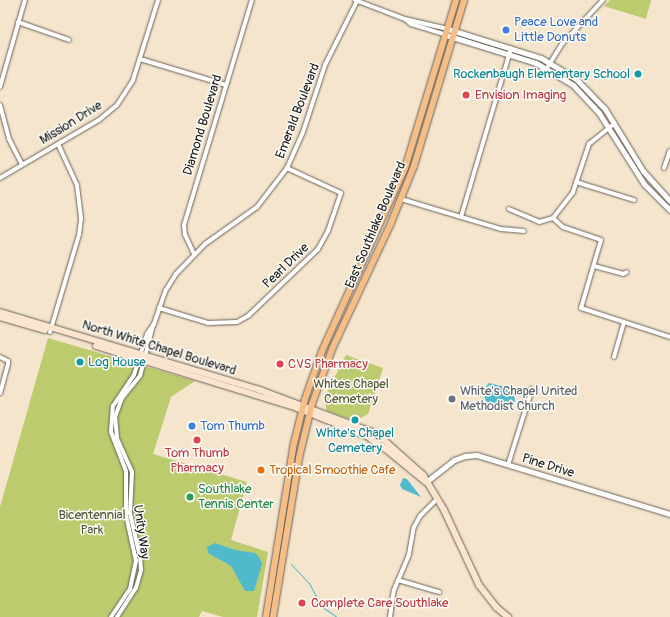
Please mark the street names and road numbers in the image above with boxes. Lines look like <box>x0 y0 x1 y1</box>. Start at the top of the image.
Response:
street label: Emerald Boulevard <box>273 61 323 161</box>
street label: Diamond Boulevard <box>180 73 226 177</box>
street label: Mission Drive <box>37 98 105 148</box>
street label: East Southlake Boulevard <box>342 159 410 291</box>
street label: Pearl Drive <box>260 240 312 292</box>
street label: North White Chapel Boulevard <box>80 317 238 379</box>
street label: Pine Drive <box>520 451 576 481</box>
street label: Unity Way <box>129 504 153 560</box>

